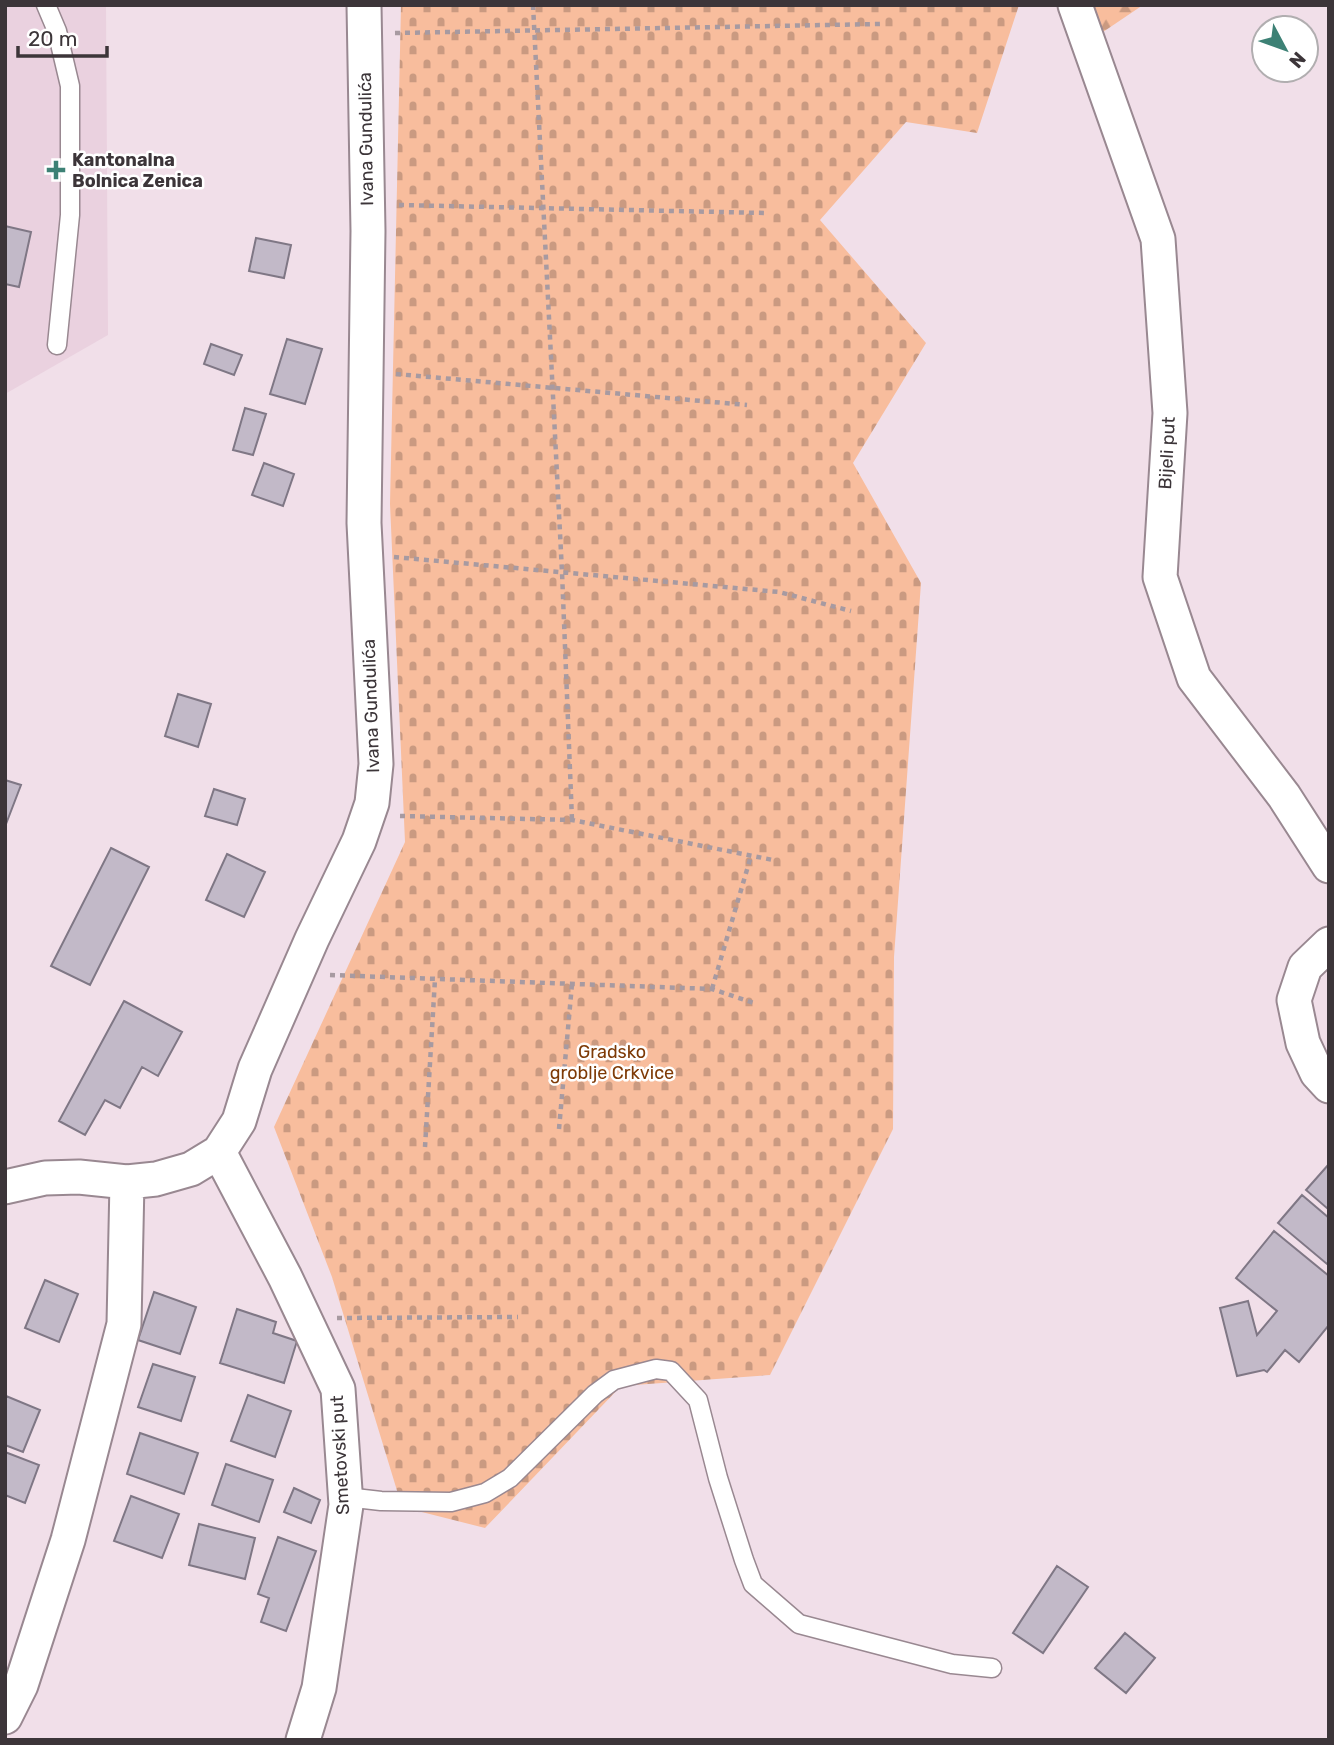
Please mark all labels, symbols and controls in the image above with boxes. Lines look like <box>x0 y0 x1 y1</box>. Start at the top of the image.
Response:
scale bar <box>18 14 107 58</box>
north arrow <box>1250 14 1320 84</box>
text: 20 m <box>28 26 77 51</box>
text: N <box>1284 47 1311 73</box>
street label: Ivana Gundulića <box>354 72 378 206</box>
place label: Kantonalna Bolnica Zenica <box>72 149 203 192</box>
marker: Kantonalna Bolnica Zenica <box>46 160 66 180</box>
street label: Bijeli put <box>1154 416 1180 490</box>
street label: Ivana Gundulića <box>358 639 384 773</box>
park label: Gradsko groblje Crkvice <box>550 1041 674 1084</box>
street label: Smetovski put <box>326 1395 354 1515</box>

